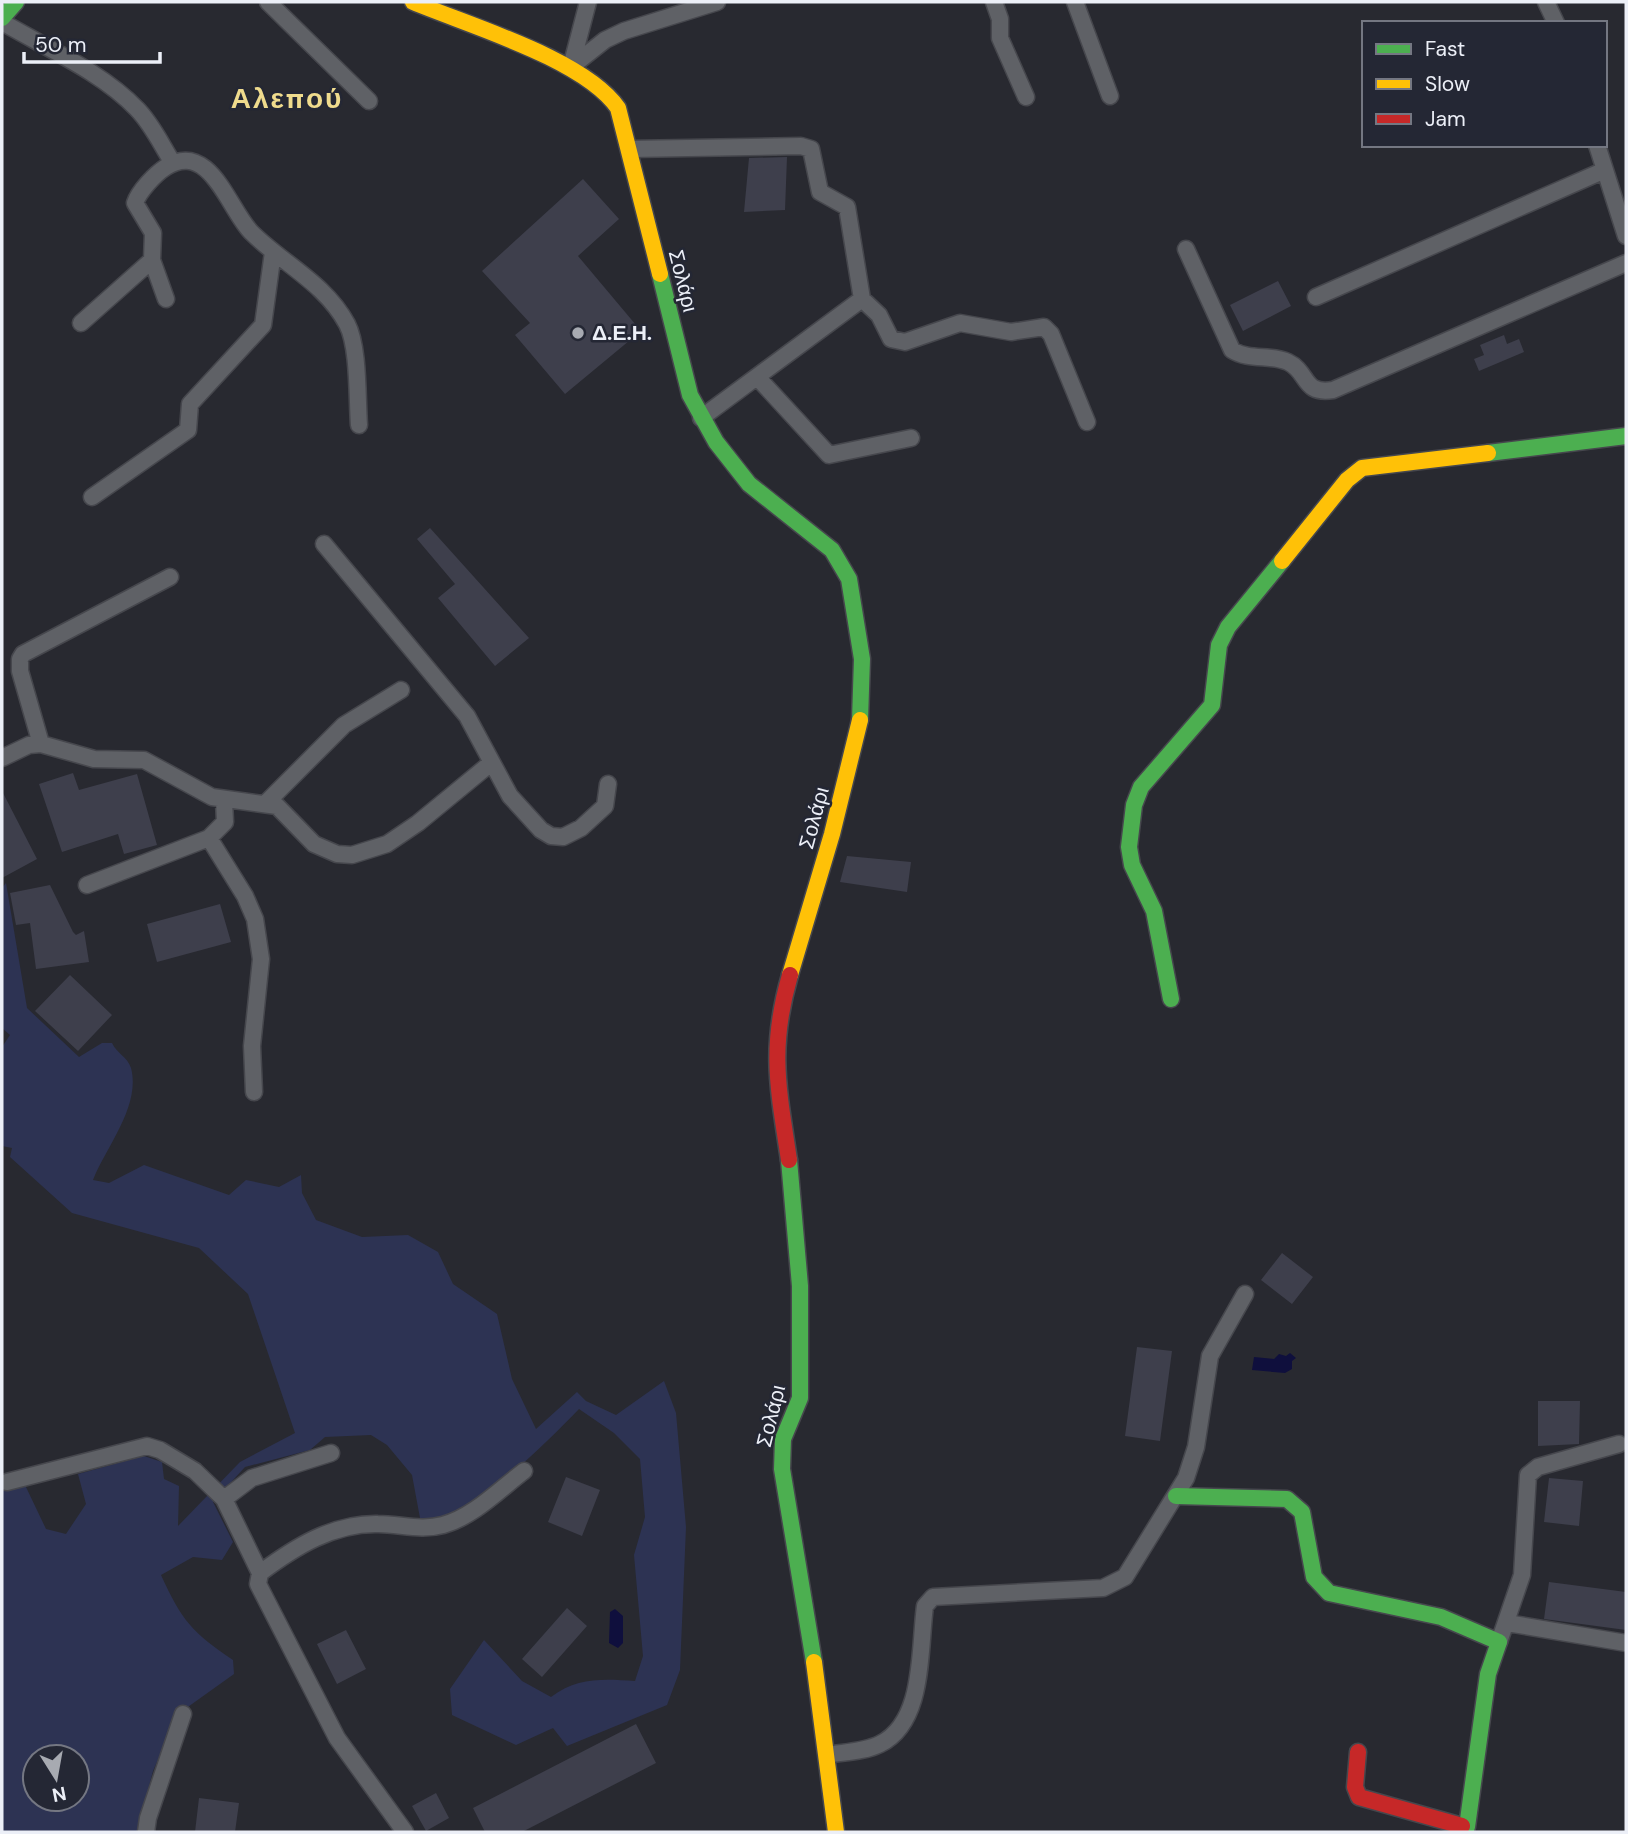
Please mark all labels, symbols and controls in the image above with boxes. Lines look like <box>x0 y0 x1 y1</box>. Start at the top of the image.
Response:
scale bar <box>24 21 161 65</box>
legend <box>1362 21 1607 147</box>
text: 50 m <box>35 31 86 59</box>
text: Fast <box>1425 35 1465 63</box>
text: Slow <box>1425 70 1470 98</box>
district label: Αλεπού <box>231 80 343 117</box>
text: Jam <box>1425 105 1466 133</box>
street label: Σολάρι <box>662 247 704 315</box>
place label: Δ.Ε.Η. <box>592 319 652 347</box>
marker: Δ.Ε.Η. <box>570 325 586 341</box>
street label: Σολάρι <box>792 784 836 852</box>
street label: Σολάρι <box>750 1382 792 1450</box>
north arrow <box>21 1743 91 1813</box>
text: N <box>50 1781 68 1808</box>

